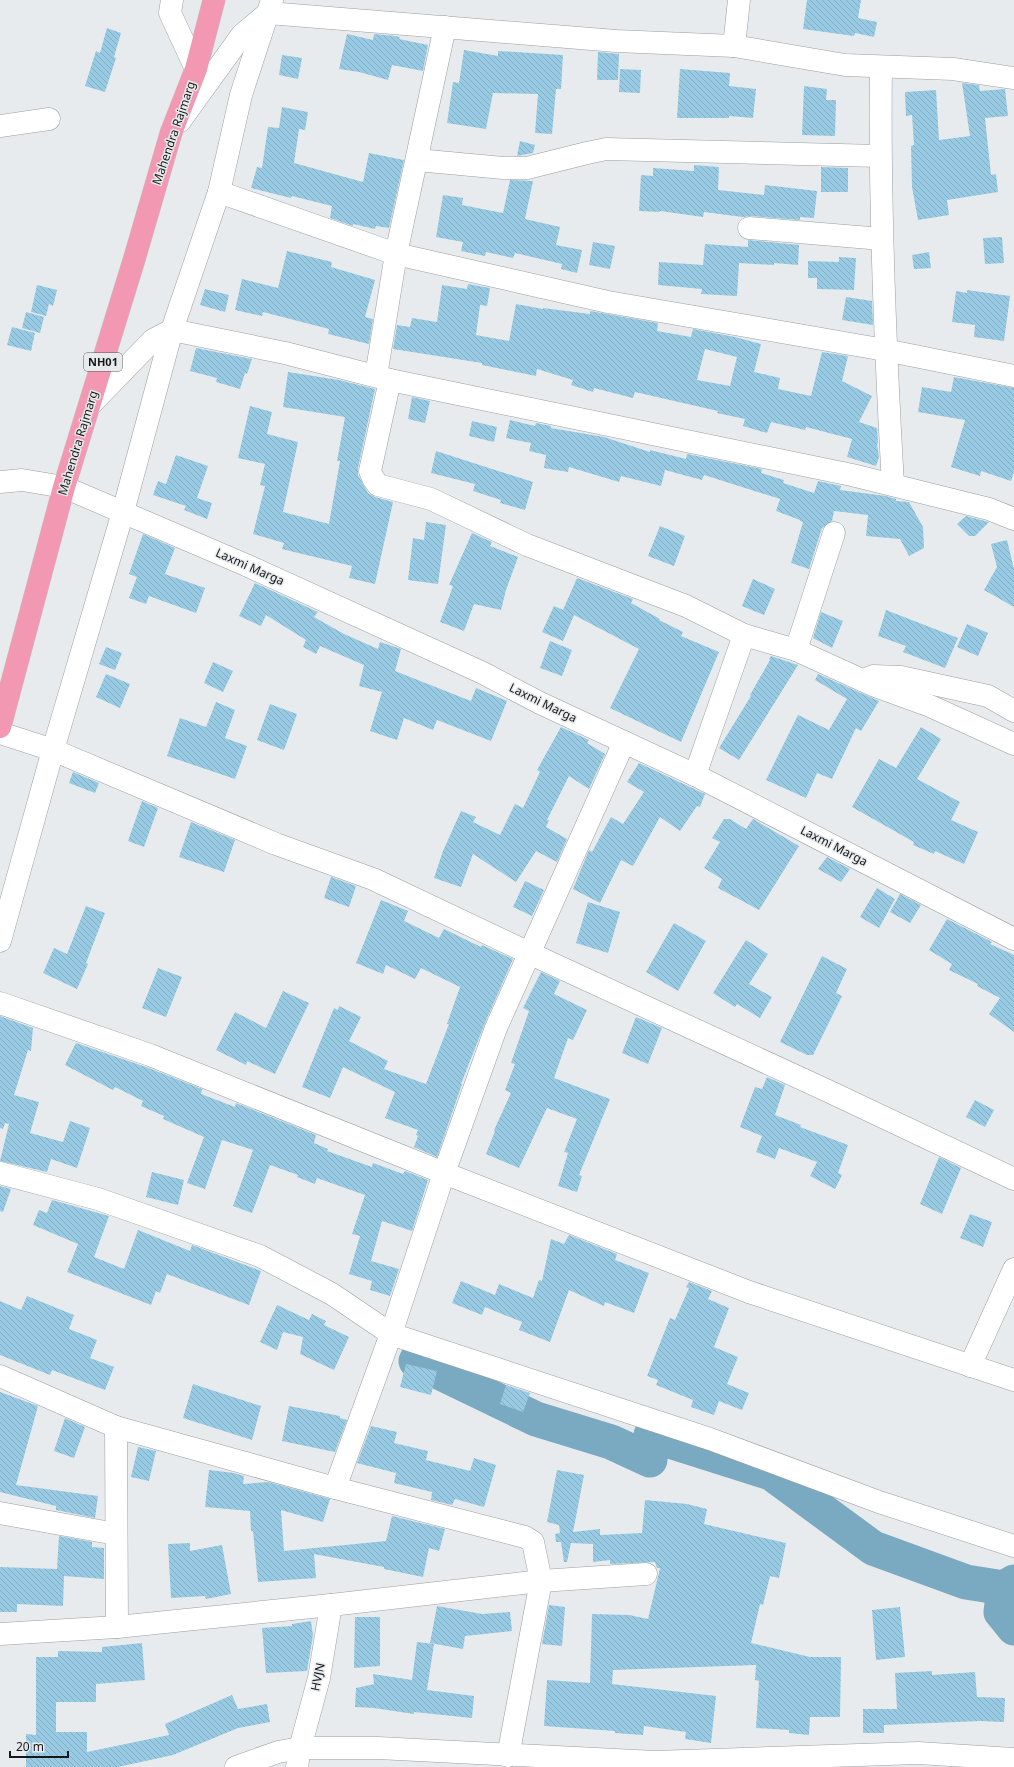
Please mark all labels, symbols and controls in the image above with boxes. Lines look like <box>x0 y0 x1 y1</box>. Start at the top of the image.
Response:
street label: Mahendra Rajmarg <box>148 79 199 187</box>
road number: NH01 <box>84 353 122 371</box>
street label: Mahendra Rajmarg <box>54 388 102 497</box>
street label: Laxmi Marga <box>213 544 287 589</box>
street label: Laxmi Marga <box>507 679 580 726</box>
street label: Laxmi Marga <box>798 821 871 870</box>
street label: HVJN <box>306 1661 329 1693</box>
scale bar <box>10 1733 68 1759</box>
text: 20 m <box>16 1738 44 1755</box>

